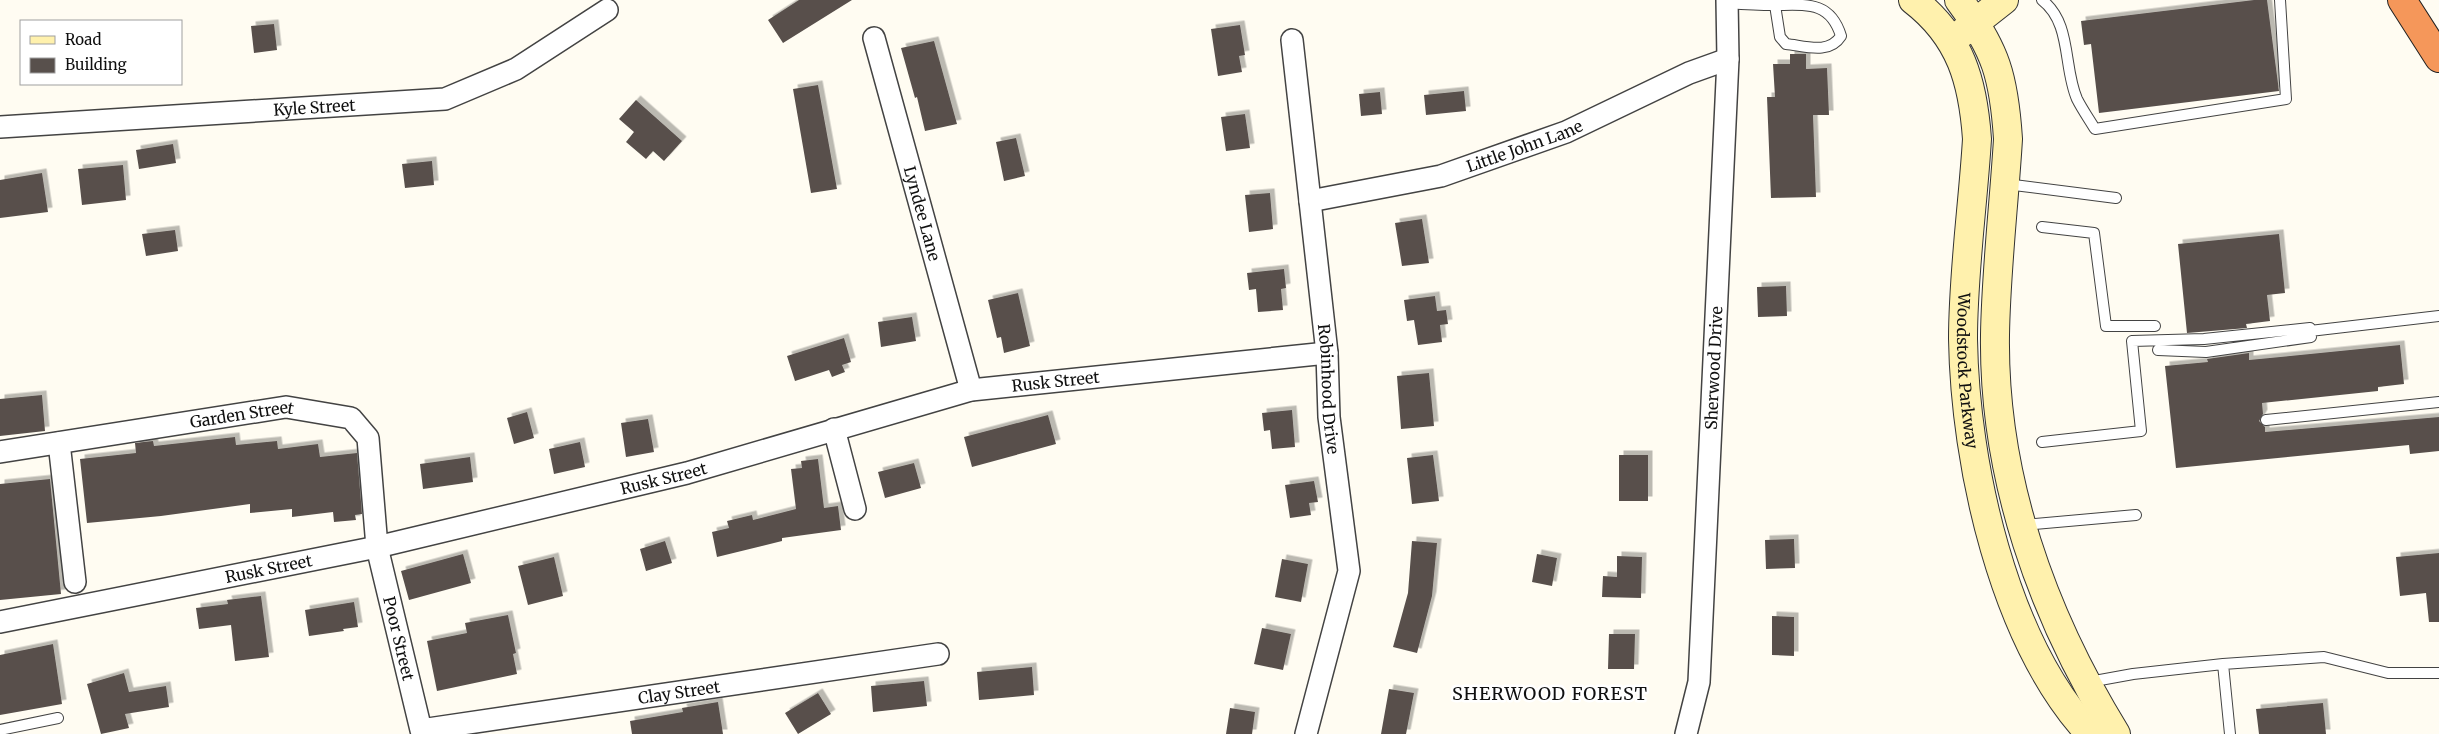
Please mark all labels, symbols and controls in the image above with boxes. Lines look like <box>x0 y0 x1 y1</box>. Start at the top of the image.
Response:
legend <box>20 20 182 85</box>
text: Road <box>65 30 101 49</box>
text: Building <box>65 55 127 74</box>
street label: Kyle Street <box>273 95 357 120</box>
street label: Little John Lane <box>1464 116 1586 176</box>
street label: Lyndee Lane <box>900 164 945 263</box>
street label: Woodstock Parkway <box>1953 291 1983 451</box>
street label: Sherwood Drive <box>1701 306 1726 430</box>
street label: Robinhood Drive <box>1314 323 1344 455</box>
street label: Rusk Street <box>1011 367 1101 396</box>
street label: Garden Street <box>188 397 296 432</box>
street label: Rusk Street <box>618 458 710 499</box>
street label: Rusk Street <box>223 550 315 587</box>
street label: Poor Street <box>379 594 419 683</box>
street label: Clay Street <box>637 676 722 708</box>
district label: SHERWOOD FOREST <box>1452 682 1648 705</box>

